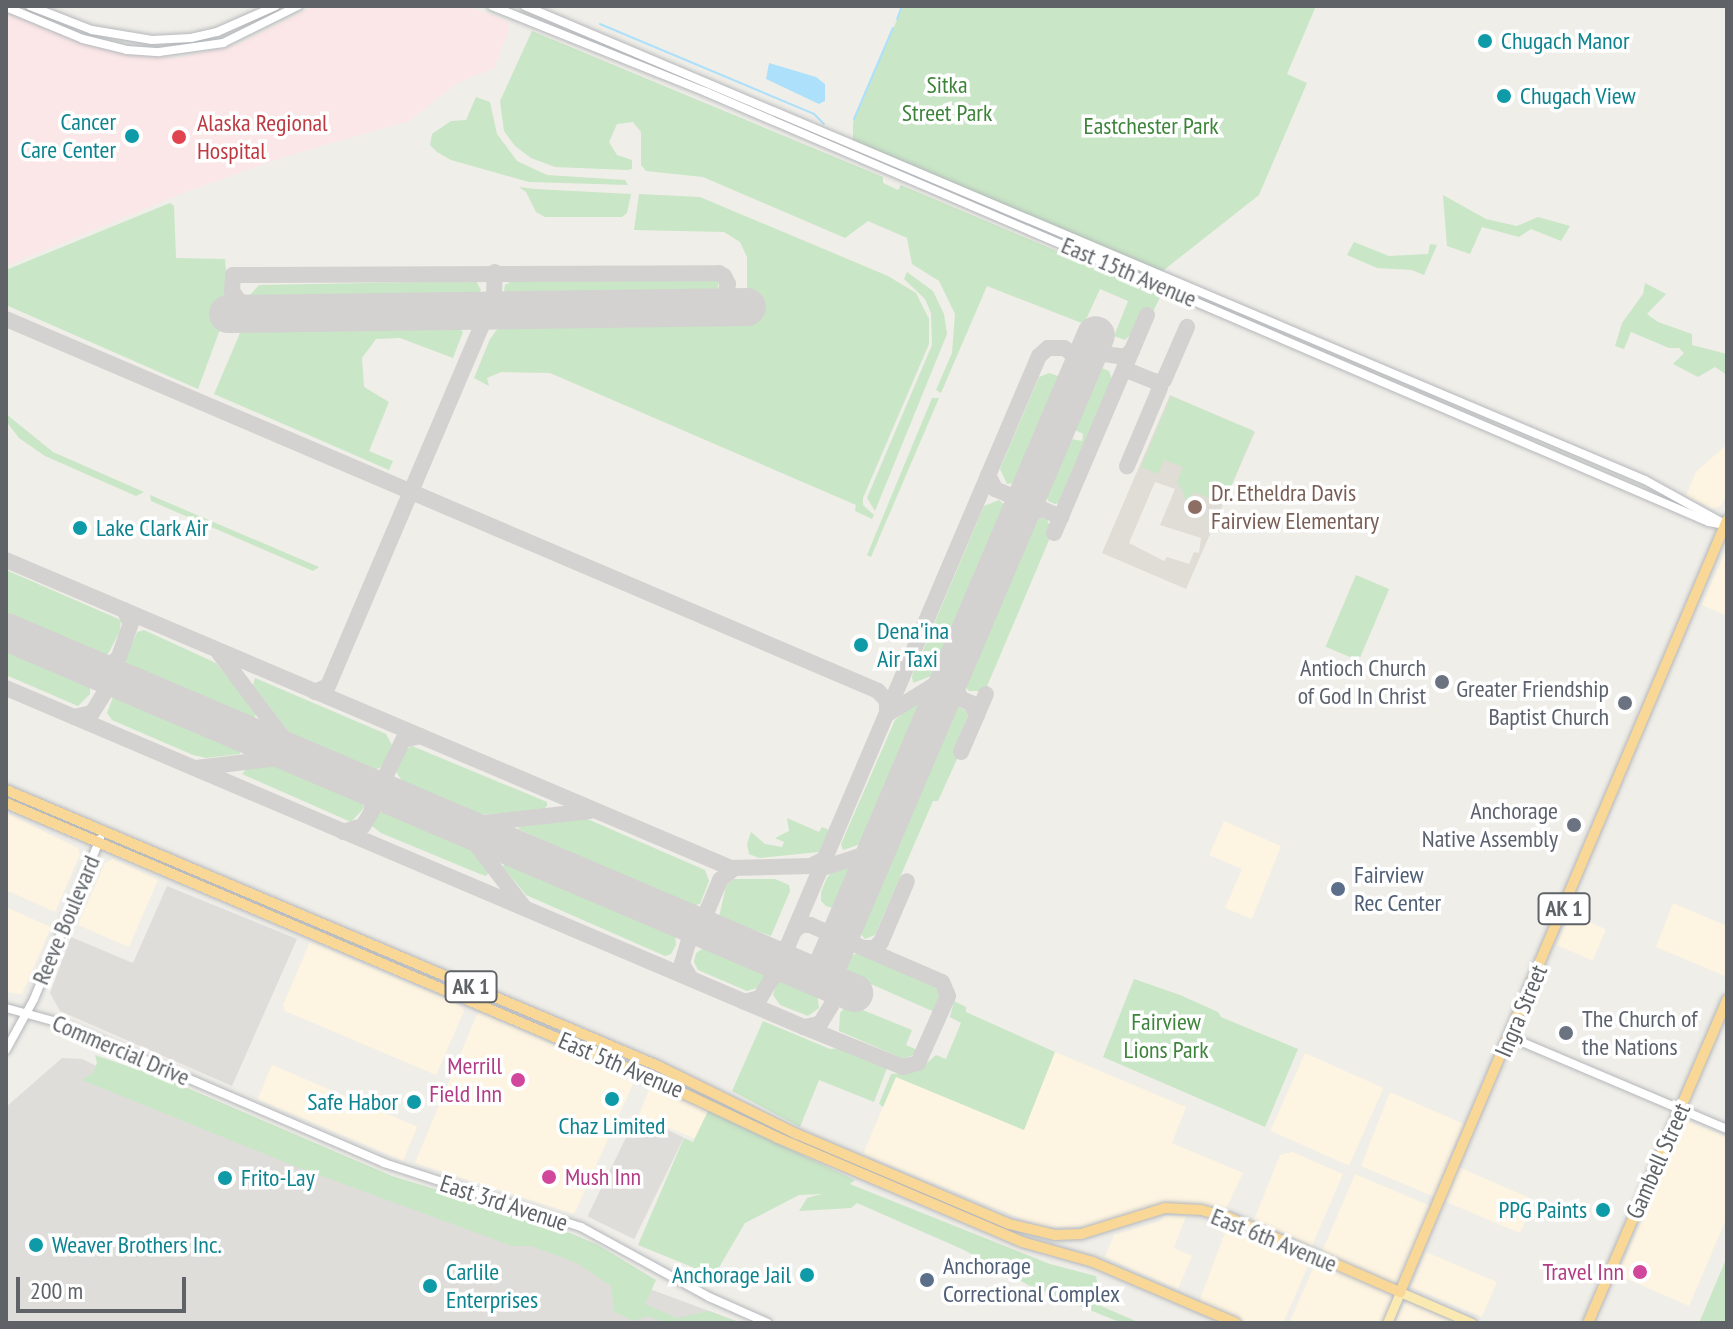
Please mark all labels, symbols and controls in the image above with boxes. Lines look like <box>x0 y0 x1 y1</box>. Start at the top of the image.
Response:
place label: Chugach Manor <box>1501 27 1629 55</box>
marker: Chugach Manor <box>1476 32 1494 50</box>
park label: Sitka Street Park <box>902 71 992 127</box>
place label: Chugach View <box>1520 82 1636 110</box>
marker: Chugach View <box>1495 87 1513 105</box>
place label: Cancer Care Center <box>20 108 116 164</box>
place label: Alaska Regional Hospital <box>197 109 328 165</box>
park label: Eastchester Park <box>1083 112 1219 140</box>
marker: Alaska Regional Hospital <box>168 126 190 148</box>
marker: Cancer Care Center <box>123 127 141 145</box>
street label: East 15th Avenue <box>1057 231 1201 313</box>
place label: Dr. Etheldra Davis Fairview Elementary <box>1211 479 1379 535</box>
marker: Dr. Etheldra Davis Fairview Elementary <box>1186 498 1204 516</box>
place label: Lake Clark Air <box>96 514 210 542</box>
marker: Lake Clark Air <box>71 519 89 537</box>
place label: Dena'ina Air Taxi <box>877 617 949 673</box>
marker: Dena'ina Air Taxi <box>852 636 870 654</box>
place label: Antioch Church of God In Christ <box>1298 654 1426 710</box>
marker: Antioch Church of God In Christ <box>1433 673 1451 691</box>
place label: Greater Friendship Baptist Church <box>1456 675 1609 731</box>
marker: Greater Friendship Baptist Church <box>1616 694 1634 712</box>
place label: Anchorage Native Assembly <box>1421 797 1558 853</box>
marker: Anchorage Native Assembly <box>1565 816 1583 834</box>
street label: Reeve Boulevard <box>26 851 106 989</box>
place label: Fairview Rec Center <box>1354 861 1442 917</box>
marker: Fairview Rec Center <box>1329 880 1347 898</box>
road number: AK 1 <box>1536 891 1592 927</box>
street label: Ingra Street <box>1489 961 1553 1061</box>
road number: AK 1 <box>443 969 499 1005</box>
place label: The Church of the Nations <box>1582 1005 1697 1061</box>
street label: Commercial Drive <box>48 1008 194 1092</box>
park label: Fairview Lions Park <box>1124 1008 1208 1064</box>
marker: The Church of the Nations <box>1557 1024 1575 1042</box>
street label: East 5th Avenue <box>554 1026 688 1104</box>
place label: Merrill Field Inn <box>429 1052 502 1108</box>
marker: Merrill Field Inn <box>509 1071 527 1089</box>
place label: Safe Habor <box>307 1088 398 1116</box>
marker: Chaz Limited <box>603 1090 621 1108</box>
marker: Safe Habor <box>405 1093 423 1111</box>
street label: Gambell Street <box>1620 1099 1696 1223</box>
place label: Chaz Limited <box>558 1112 666 1140</box>
place label: Mush Inn <box>565 1163 641 1191</box>
place label: Frito-Lay <box>241 1164 315 1192</box>
marker: Mush Inn <box>540 1168 558 1186</box>
marker: Frito-Lay <box>216 1169 234 1187</box>
street label: East 3rd Avenue <box>436 1169 572 1237</box>
place label: PPG Paints <box>1499 1196 1587 1224</box>
marker: PPG Paints <box>1594 1201 1612 1219</box>
street label: East 6th Avenue <box>1207 1202 1341 1278</box>
place label: Weaver Brothers Inc. <box>52 1231 222 1259</box>
marker: Weaver Brothers Inc. <box>27 1236 45 1254</box>
place label: Anchorage Correctional Complex <box>943 1252 1120 1308</box>
place label: Carlile Enterprises <box>446 1258 538 1314</box>
place label: Travel Inn <box>1543 1258 1624 1286</box>
scale bar <box>20 1261 190 1311</box>
place label: Anchorage Jail <box>672 1261 791 1289</box>
marker: Travel Inn <box>1631 1263 1649 1281</box>
marker: Anchorage Jail <box>798 1266 816 1284</box>
marker: Anchorage Correctional Complex <box>918 1271 936 1289</box>
text: 200 m <box>30 1275 83 1306</box>
marker: Carlile Enterprises <box>421 1277 439 1295</box>

